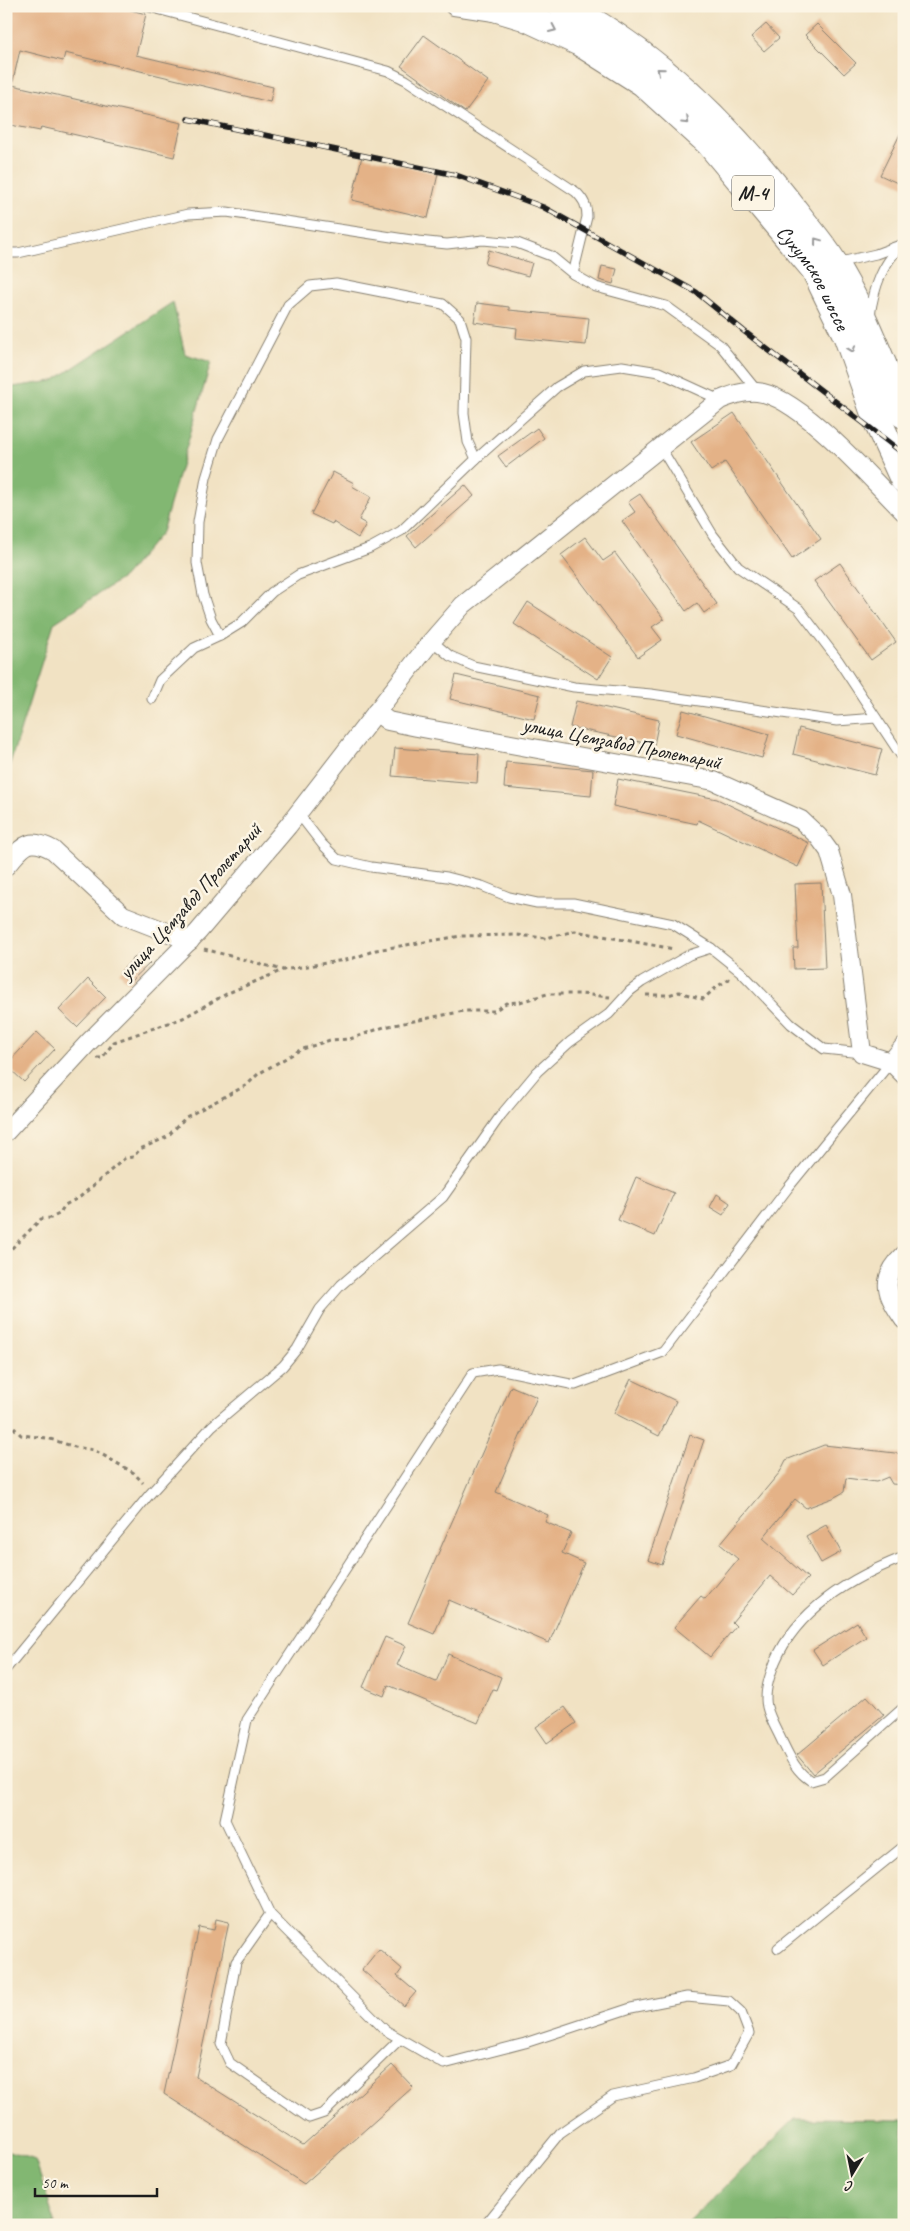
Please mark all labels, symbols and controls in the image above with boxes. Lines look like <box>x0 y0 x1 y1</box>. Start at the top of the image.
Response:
one-way arrow <box>548 23 557 34</box>
one-way arrow <box>656 67 665 76</box>
one-way arrow <box>680 115 689 124</box>
road number: М-4 <box>732 176 774 210</box>
street label: Сухумское шоссе <box>771 220 856 336</box>
one-way arrow <box>814 237 823 247</box>
one-way arrow <box>846 344 856 353</box>
street label: улица Цемзавод Пролетарий <box>518 711 725 776</box>
street label: улица Цемзавод Пролетарий <box>112 816 269 987</box>
north arrow <box>828 2148 878 2198</box>
scale bar <box>35 2166 158 2198</box>
text: 50 m <box>42 2174 69 2193</box>
text: С <box>843 2177 855 2195</box>

